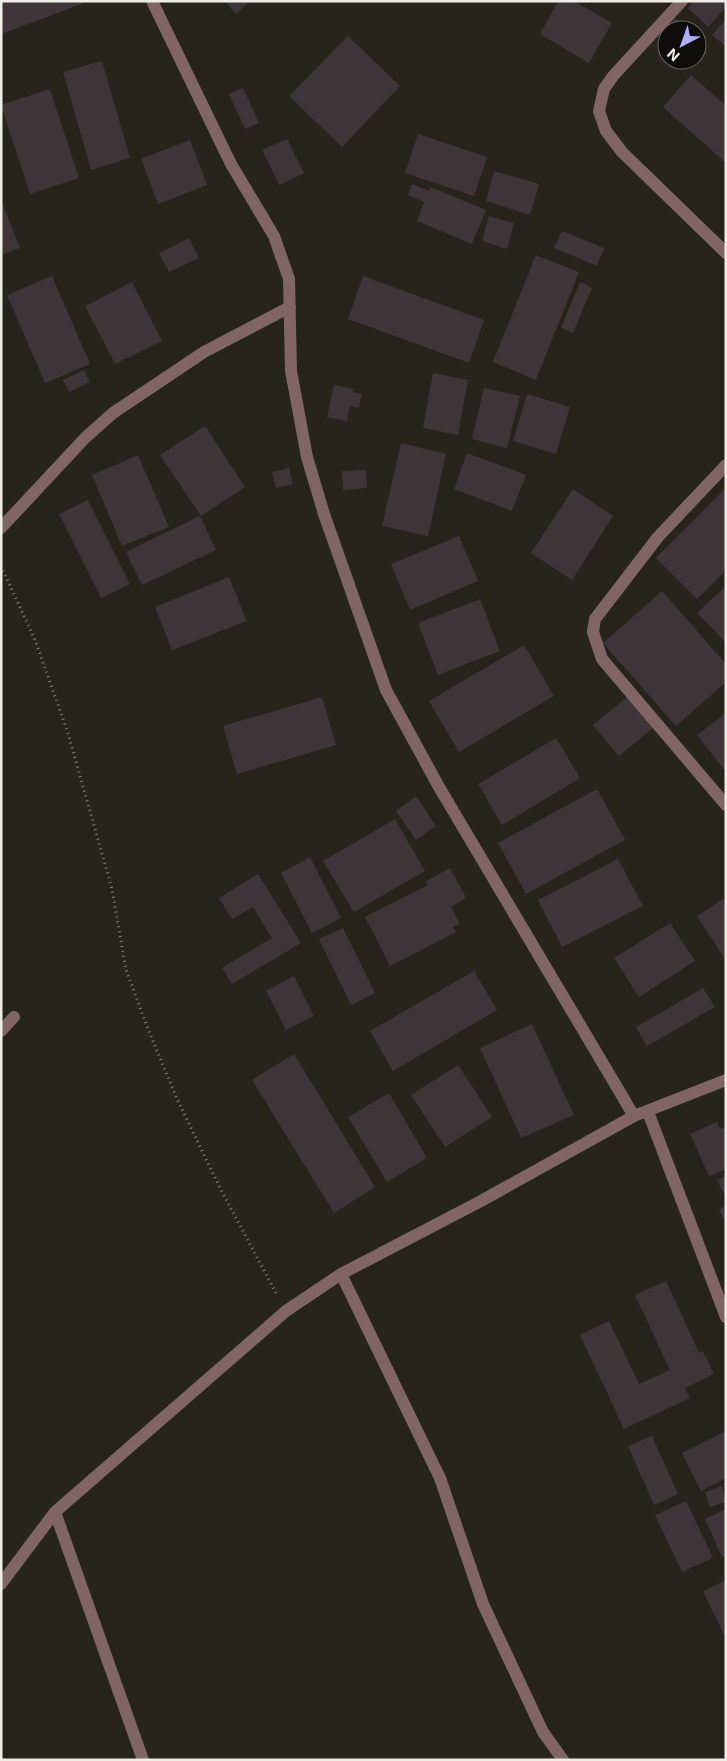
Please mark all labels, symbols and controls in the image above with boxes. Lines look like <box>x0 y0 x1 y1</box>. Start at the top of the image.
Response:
north arrow <box>657 20 707 70</box>
text: N <box>664 45 683 65</box>

